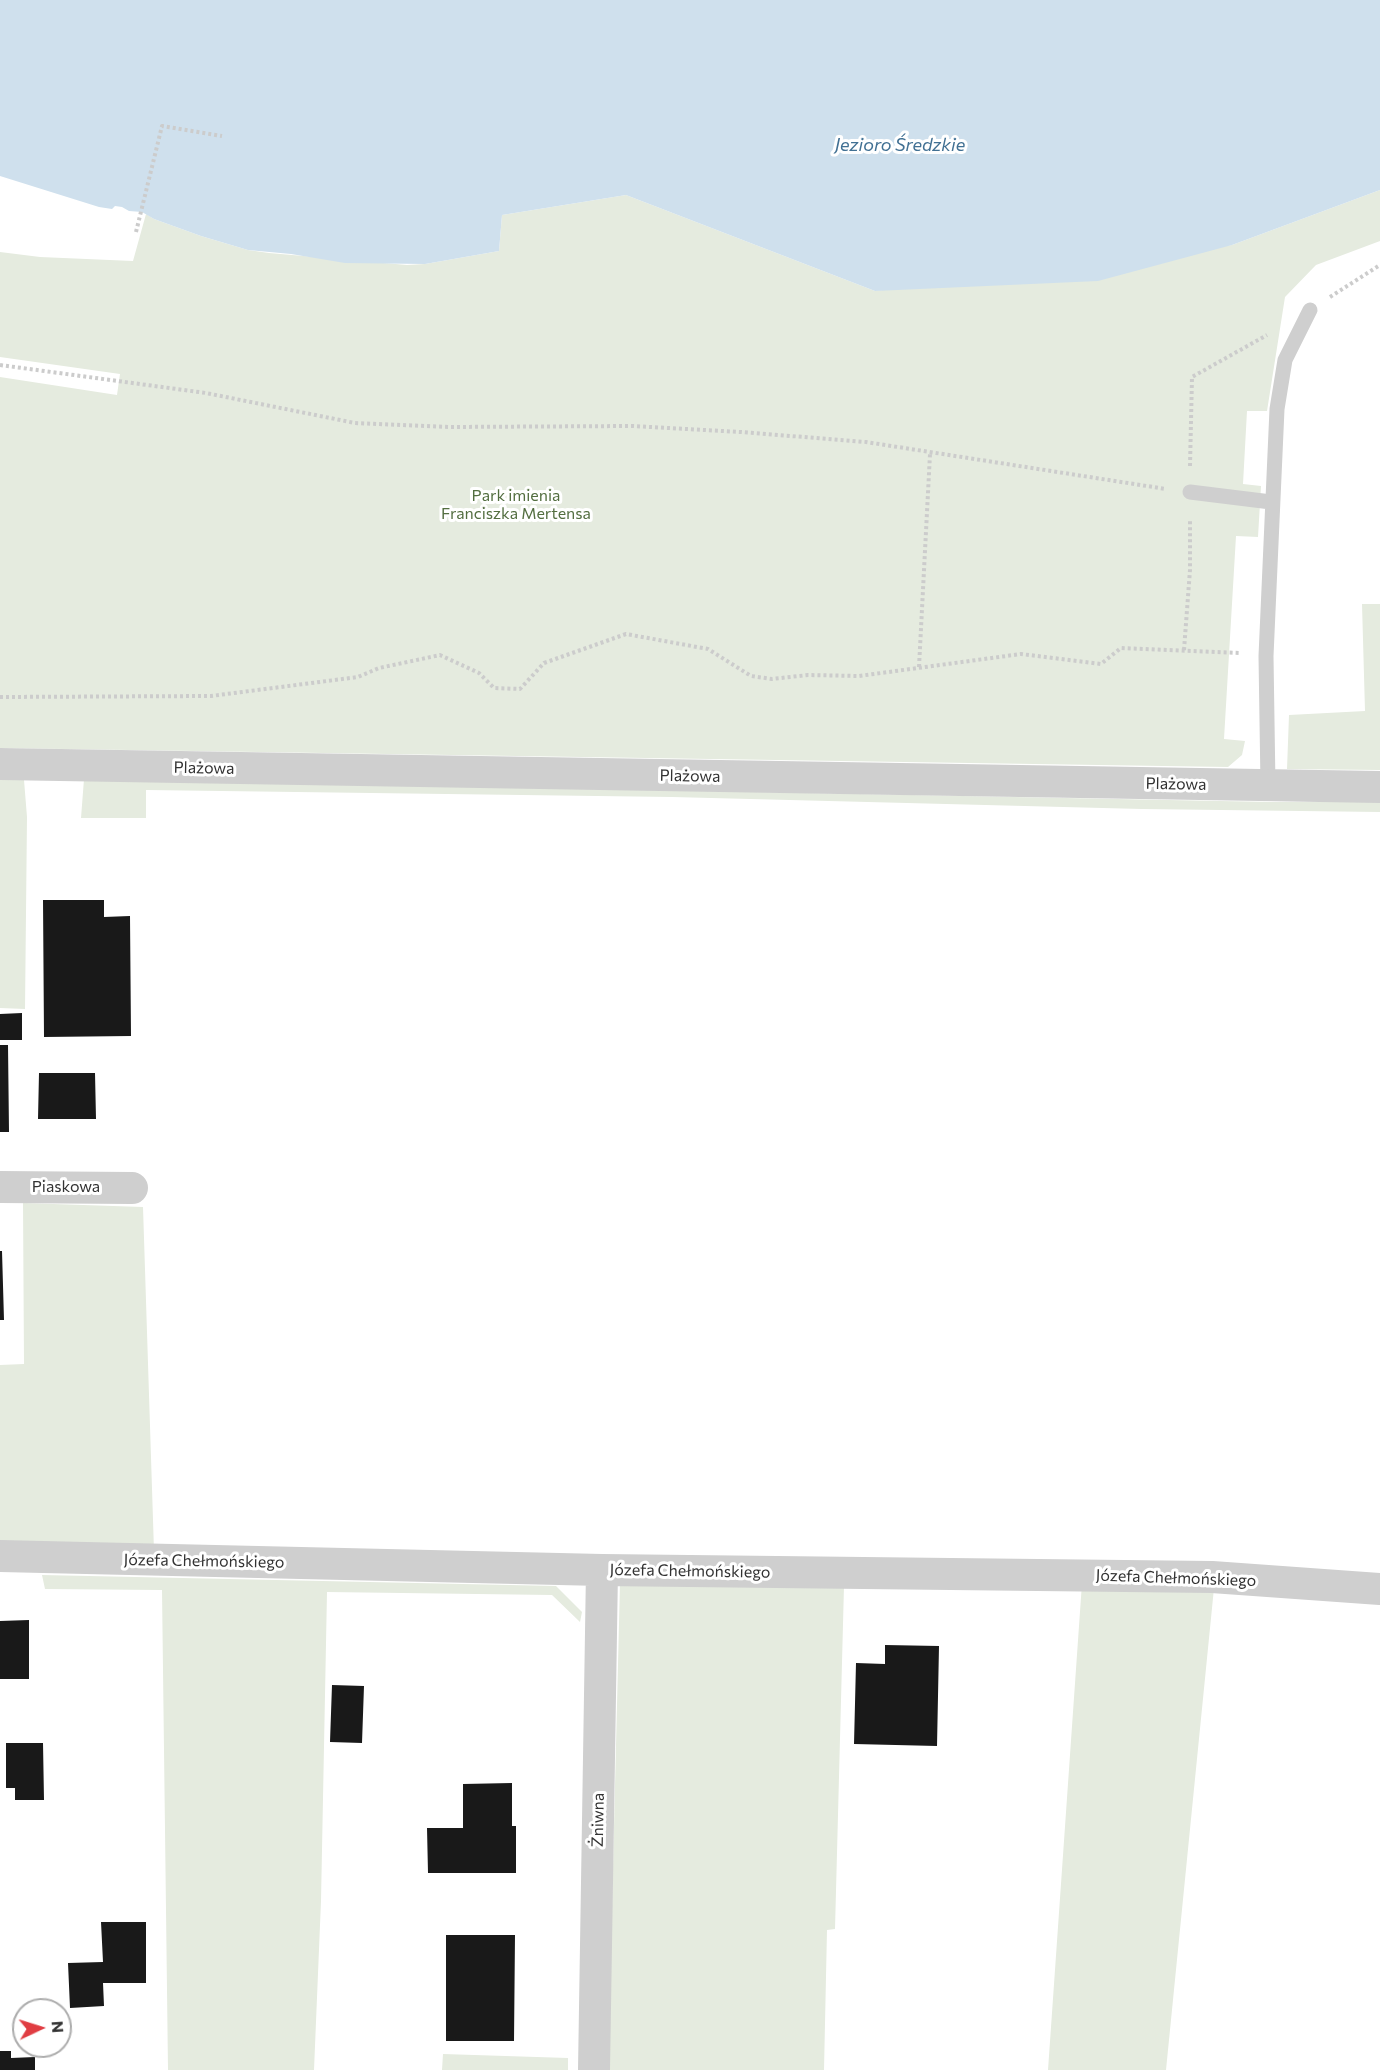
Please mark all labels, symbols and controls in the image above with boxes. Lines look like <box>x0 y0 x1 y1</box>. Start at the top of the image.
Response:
water label: Jezioro Średzkie <box>835 134 965 156</box>
park label: Park imienia Franciszka Mertensa <box>441 486 591 524</box>
street label: Plażowa <box>173 758 235 778</box>
street label: Plażowa <box>659 766 721 786</box>
street label: Plażowa <box>1145 774 1207 794</box>
street label: Piaskowa <box>32 1177 100 1197</box>
street label: Józefa Chełmońskiego <box>123 1550 285 1572</box>
street label: Józefa Chełmońskiego <box>609 1560 771 1582</box>
street label: Józefa Chełmońskiego <box>1095 1566 1257 1590</box>
street label: Żniwna <box>588 1793 608 1847</box>
north arrow <box>12 1998 72 2058</box>
text: N <box>49 2020 68 2033</box>

